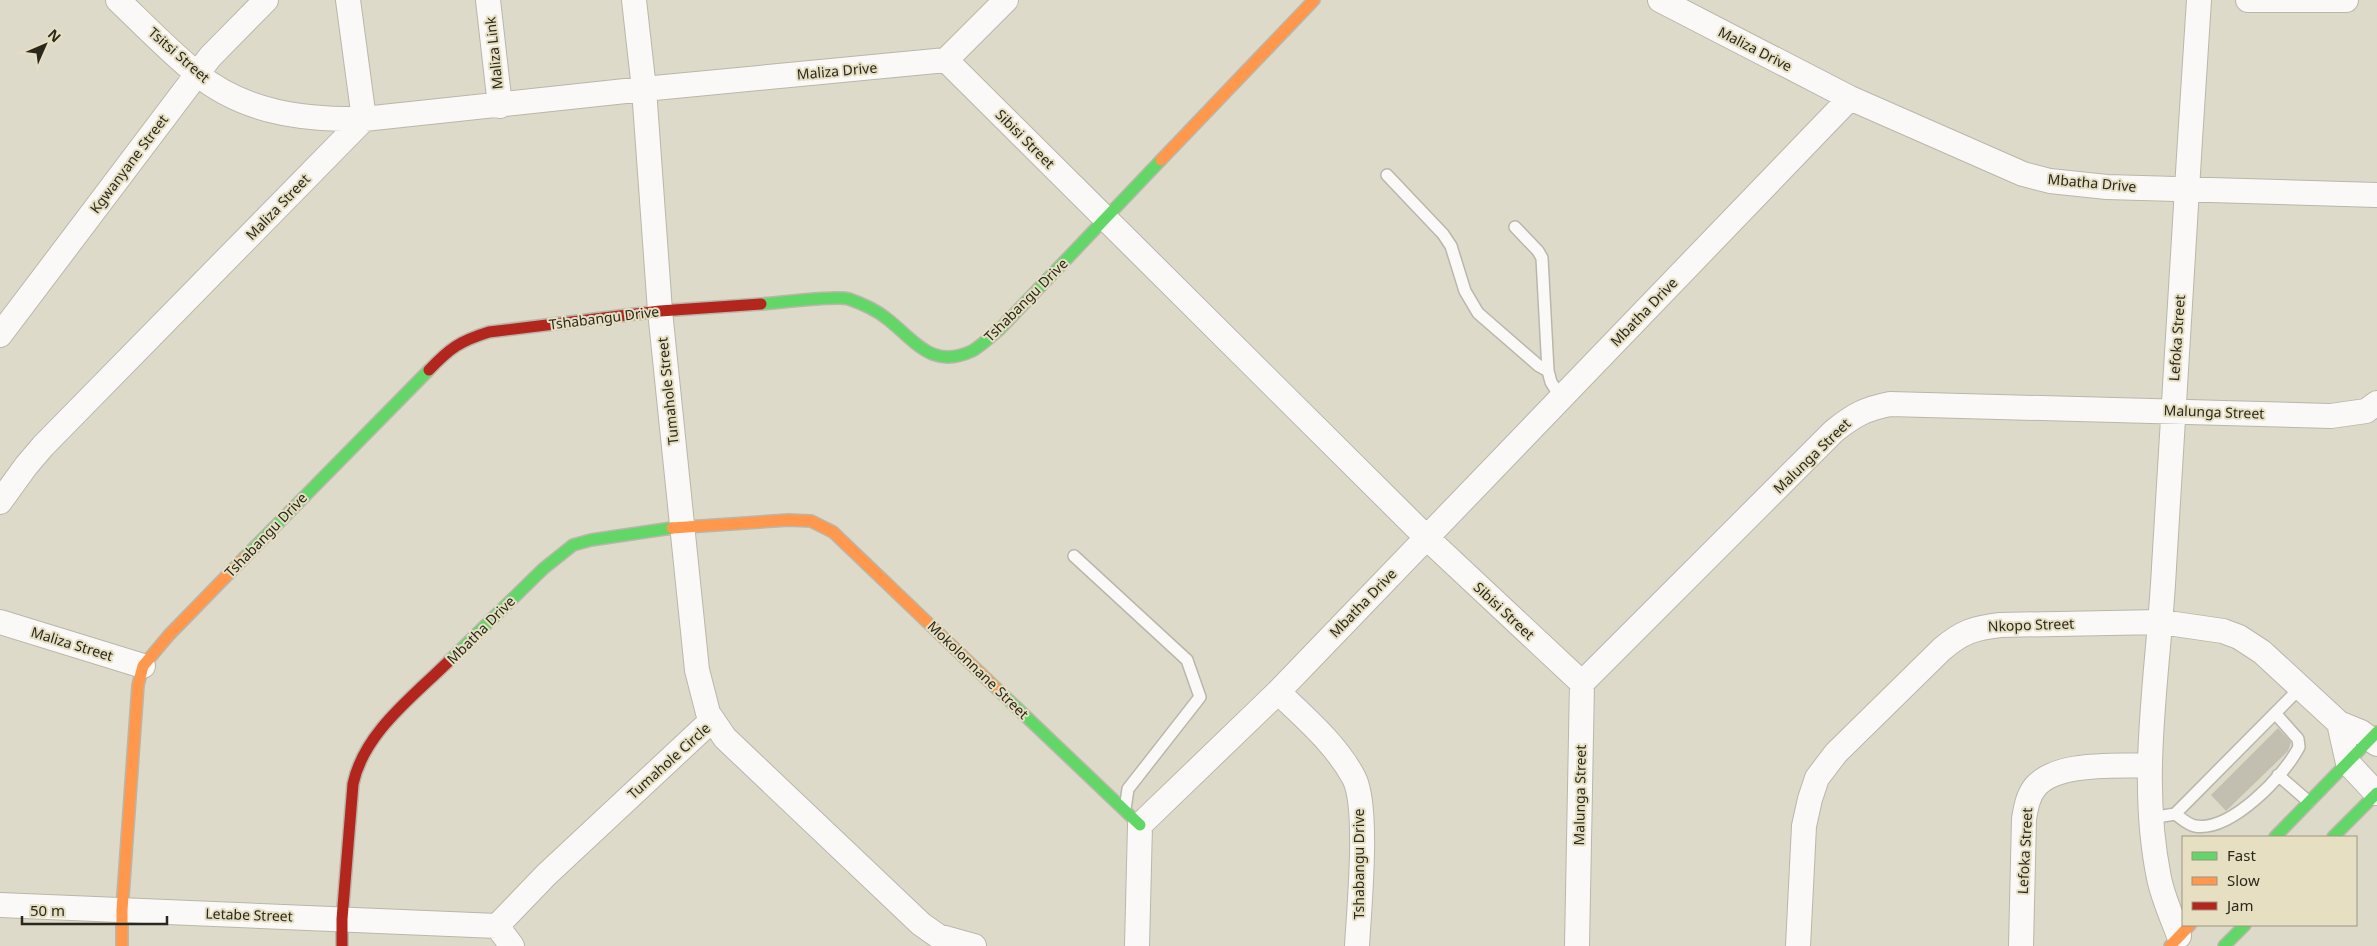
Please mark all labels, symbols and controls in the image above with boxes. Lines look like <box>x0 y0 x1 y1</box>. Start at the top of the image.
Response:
street label: Maliza Link <box>480 15 507 90</box>
north arrow <box>20 20 70 70</box>
street label: Maliza Drive <box>1715 22 1795 75</box>
street label: Tsitsi Street <box>145 23 214 87</box>
text: N <box>44 25 65 46</box>
street label: Maliza Drive <box>796 58 878 83</box>
street label: Sibisi Street <box>992 105 1059 172</box>
street label: Kgwanyane Street <box>85 110 172 217</box>
street label: Maliza Street <box>241 169 314 244</box>
street label: Mbatha Drive <box>2047 169 2137 196</box>
street label: Tshabangu Drive <box>980 254 1072 346</box>
street label: Mbatha Drive <box>1606 273 1681 350</box>
street label: Lefoka Street <box>2164 294 2189 382</box>
street label: Tshabangu Drive <box>548 301 660 334</box>
street label: Tumahole Street <box>652 336 683 446</box>
street label: Malunga Street <box>2163 400 2265 423</box>
street label: Malunga Street <box>1769 414 1854 497</box>
street label: Tshabangu Drive <box>220 488 311 581</box>
street label: Mbatha Drive <box>1325 564 1400 641</box>
street label: Sibisi Street <box>1470 578 1539 644</box>
street label: Mbatha Drive <box>442 591 519 668</box>
street label: Nkopo Street <box>1987 613 2074 636</box>
street label: Mokolonnane Street <box>924 616 1033 723</box>
street label: Maliza Street <box>29 622 116 665</box>
street label: Tumahole Circle <box>623 718 714 803</box>
street label: Malunga Street <box>1569 744 1590 845</box>
street label: Lefoka Street <box>2013 807 2036 895</box>
street label: Tshabangu Drive <box>1349 808 1368 919</box>
legend <box>2182 836 2357 926</box>
text: Fast <box>2227 845 2256 865</box>
text: Slow <box>2227 870 2260 890</box>
scale bar <box>22 894 168 926</box>
text: Jam <box>2225 895 2254 915</box>
text: 50 m <box>30 900 65 920</box>
street label: Letabe Street <box>205 903 293 926</box>

